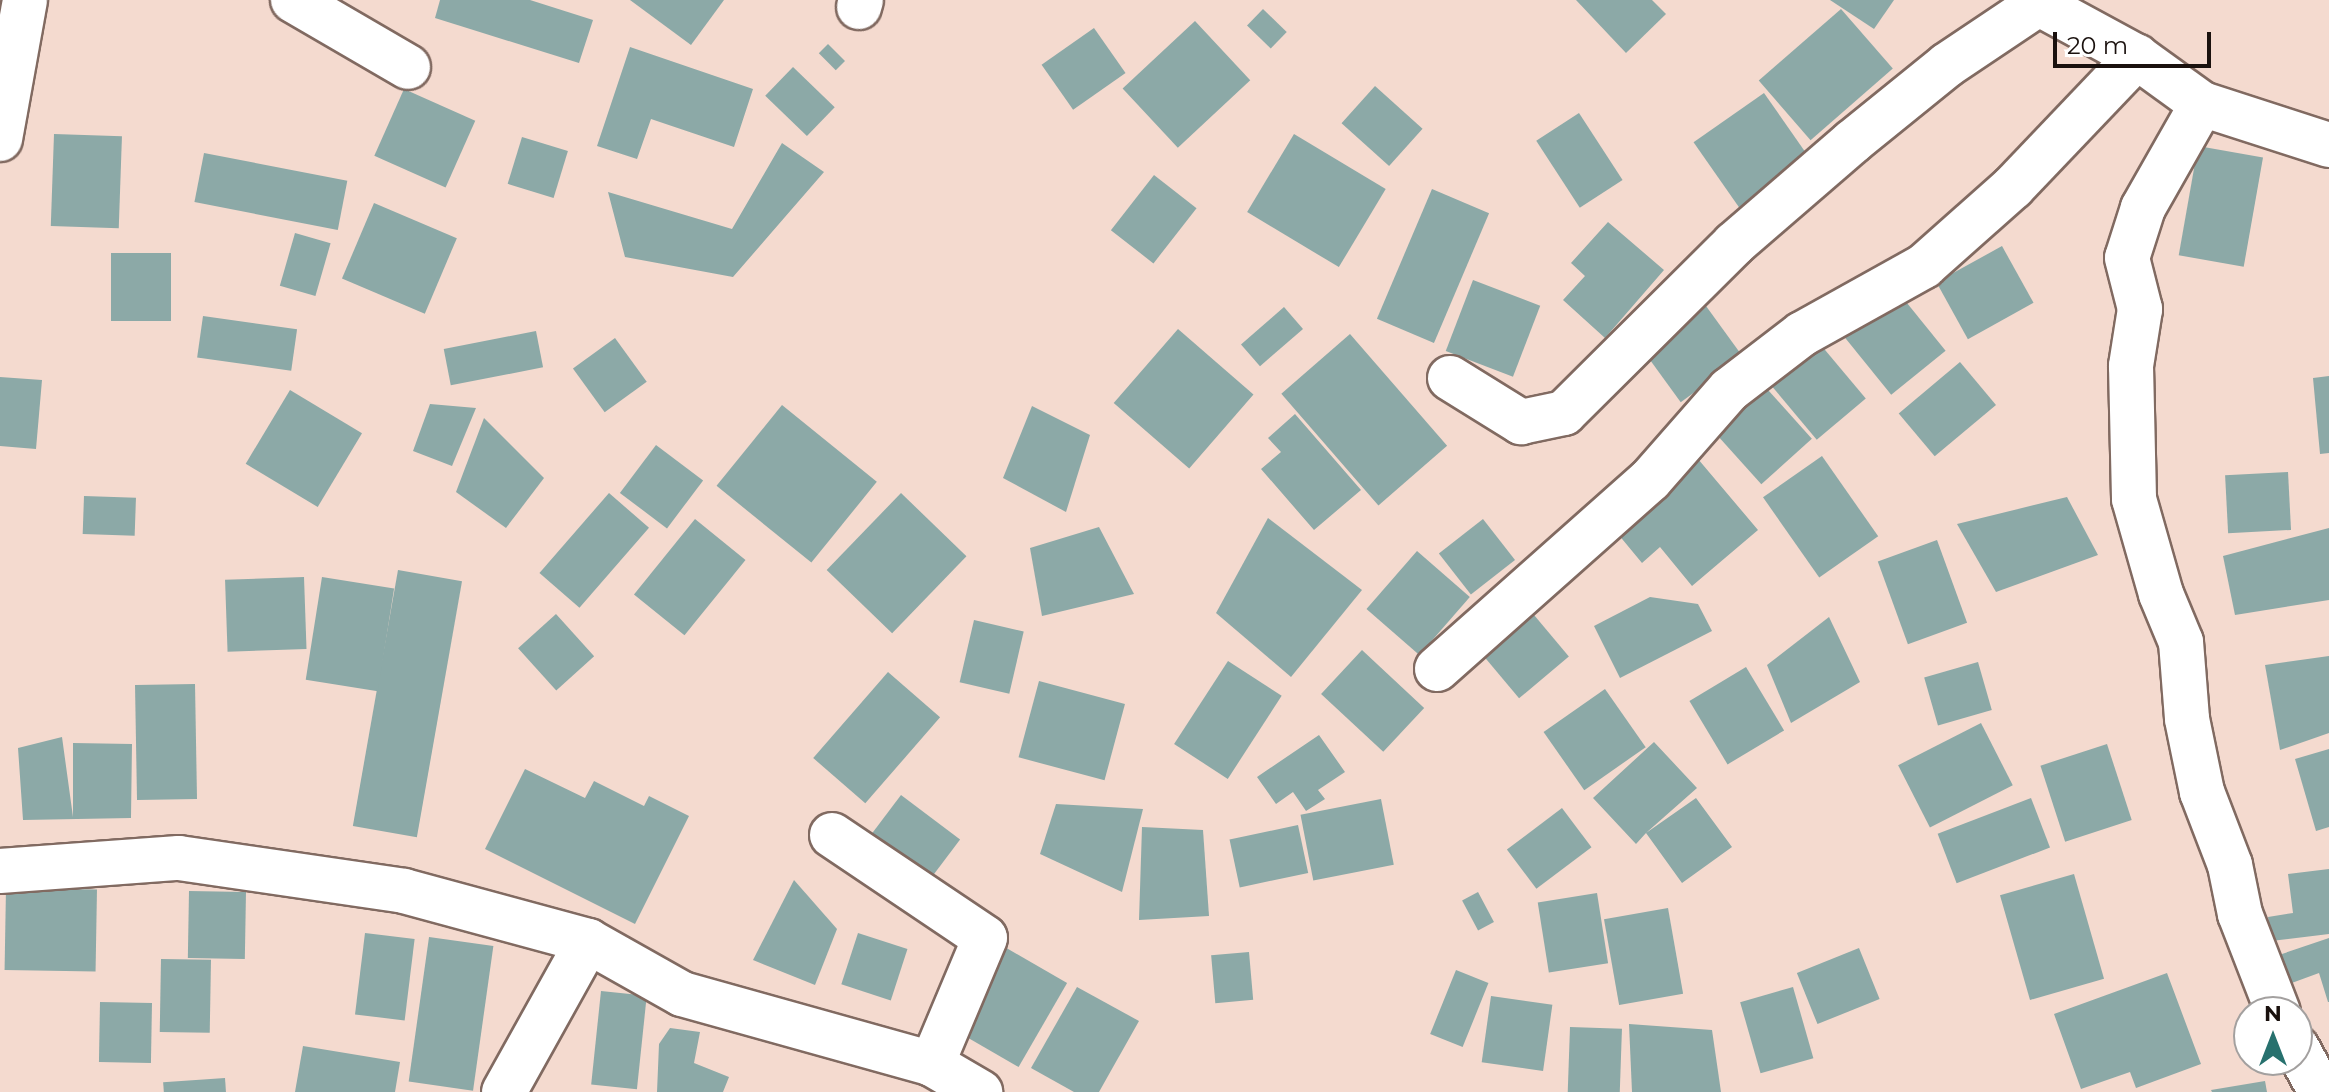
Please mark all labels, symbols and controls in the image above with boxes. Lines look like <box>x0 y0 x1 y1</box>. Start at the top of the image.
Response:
scale bar <box>2057 16 2215 66</box>
text: 20 m <box>2067 31 2128 60</box>
north arrow <box>2233 996 2313 1076</box>
text: N <box>2264 1000 2282 1027</box>

